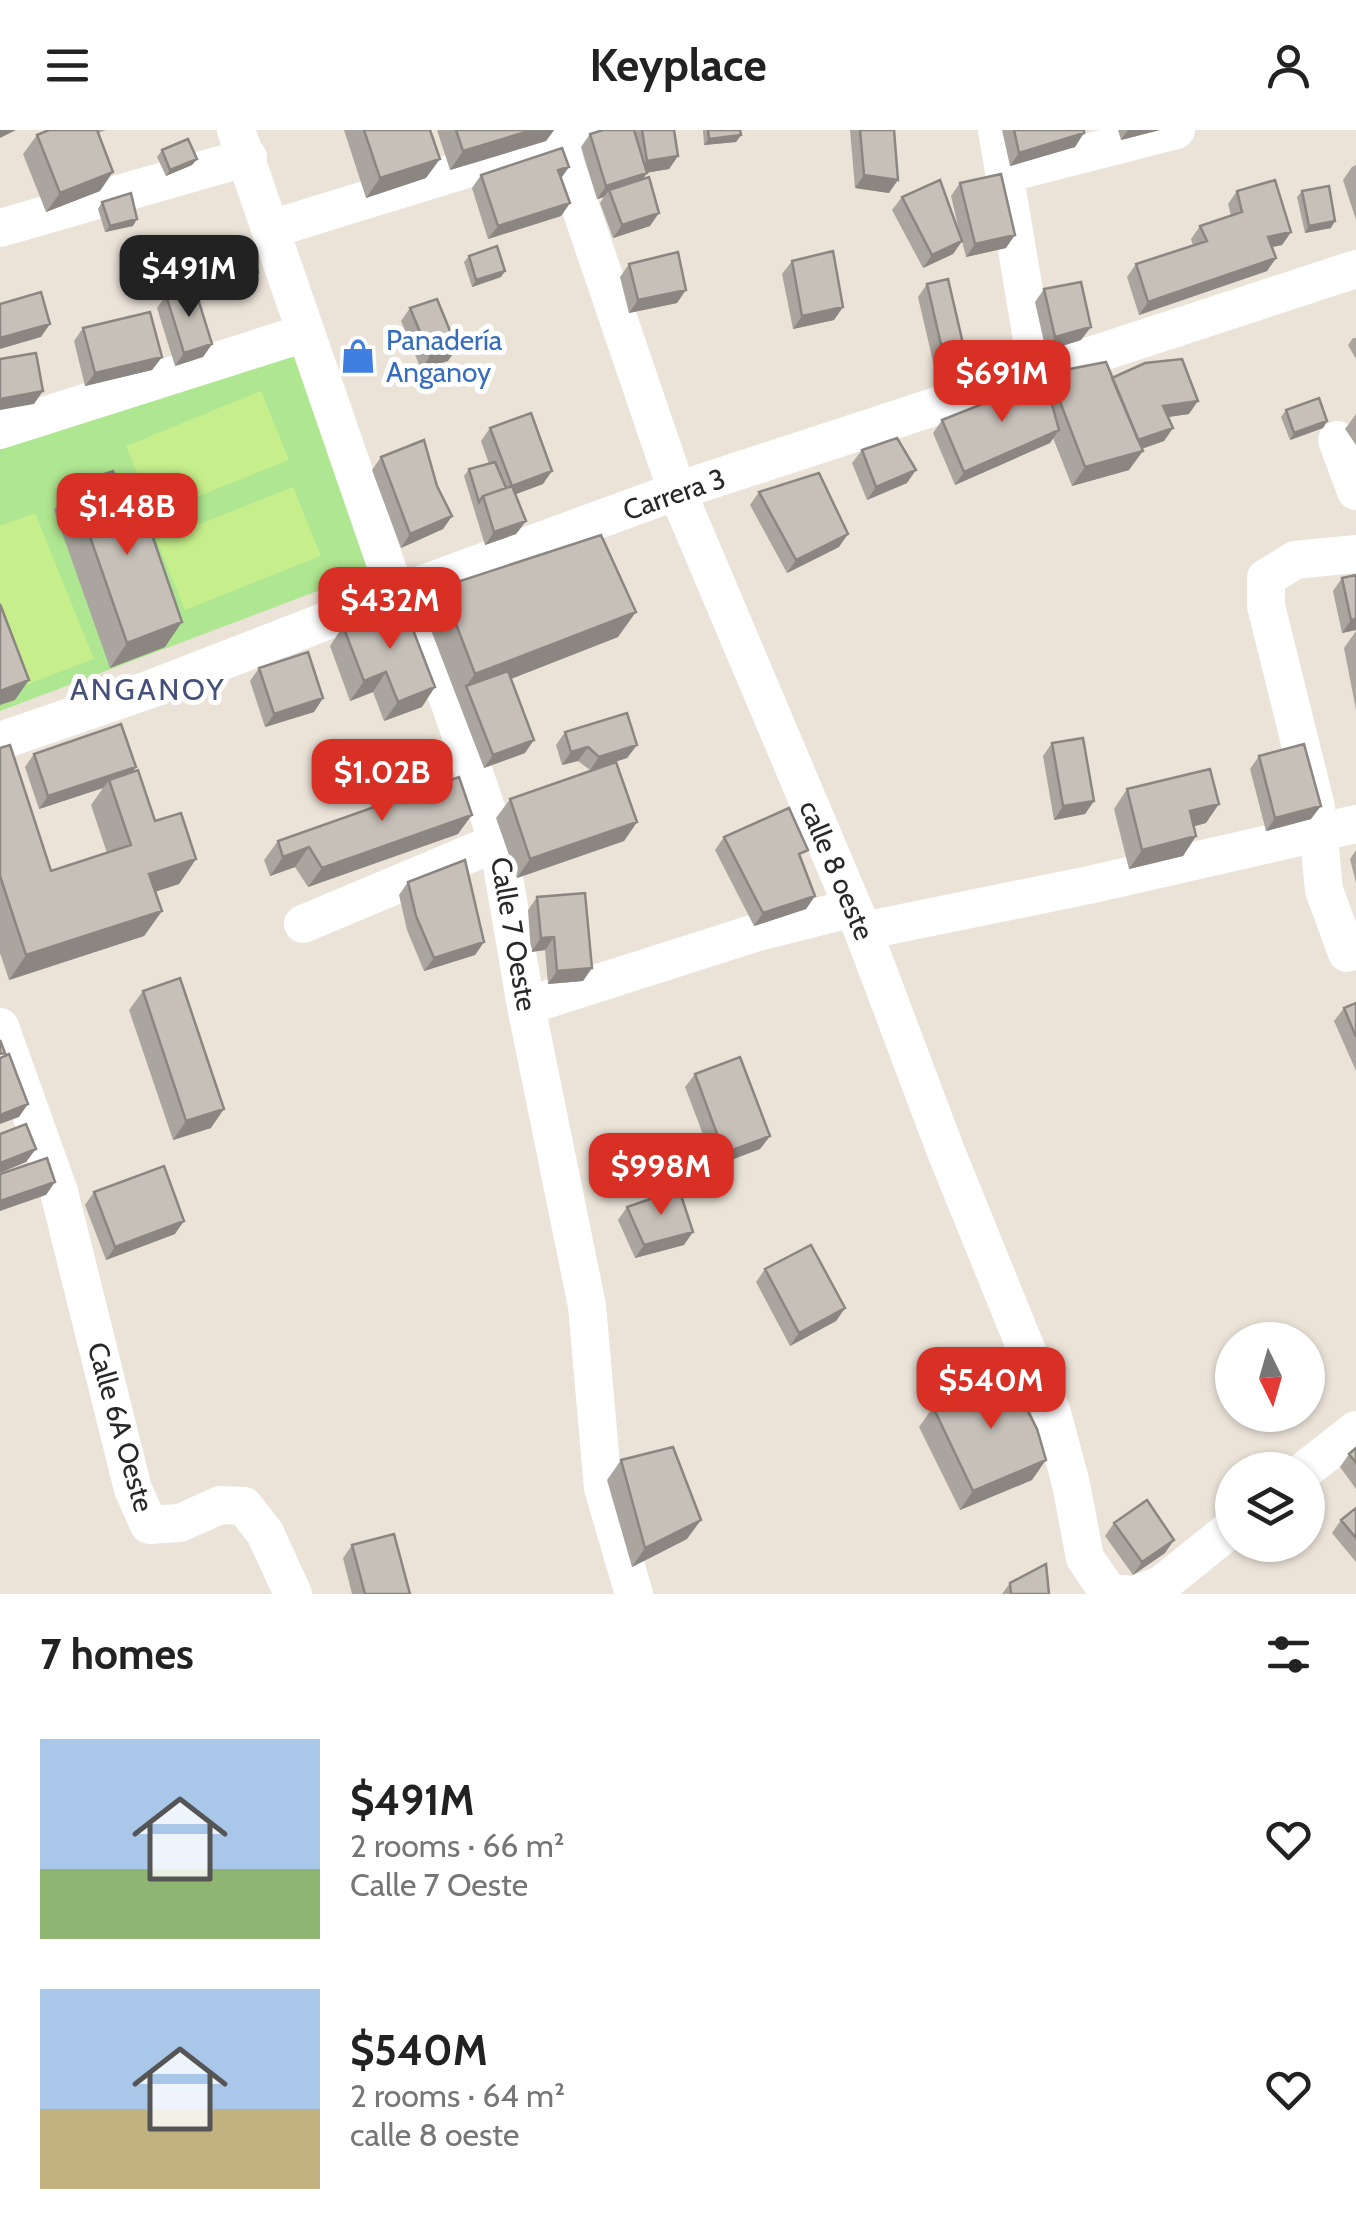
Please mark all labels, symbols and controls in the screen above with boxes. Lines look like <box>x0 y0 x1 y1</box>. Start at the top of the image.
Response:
icon: menu <box>40 38 95 93</box>
text: Keyplace <box>589 38 767 92</box>
icon: person <box>1261 38 1316 93</box>
pin: $491M <box>119 235 259 320</box>
text: $491M <box>142 248 236 287</box>
place label: Panadería Anganoy <box>386 323 503 389</box>
shop icon: Panadería Anganoy <box>339 337 377 375</box>
pin: $691M <box>932 340 1072 425</box>
text: $691M <box>956 353 1049 392</box>
street label: Carrera 3 <box>618 461 730 527</box>
pin: $1.48B <box>46 473 208 558</box>
text: $1.48B <box>79 486 175 525</box>
pin: $432M <box>320 567 460 652</box>
text: $432M <box>340 580 440 619</box>
district label: ANGANOY <box>70 671 226 708</box>
pin: $1.02B <box>301 739 463 824</box>
text: $1.02B <box>334 752 430 791</box>
street label: calle 8 oeste <box>792 795 882 945</box>
street label: Calle 7 Oeste <box>484 854 544 1014</box>
pin: $998M <box>591 1133 731 1218</box>
text: $998M <box>611 1146 711 1185</box>
north arrow <box>1215 1322 1325 1432</box>
map controls <box>1215 1322 1325 1562</box>
street label: Calle 6A Oeste <box>81 1338 161 1516</box>
pin: $540M <box>921 1347 1061 1432</box>
text: $540M <box>939 1360 1043 1399</box>
button: layers <box>1215 1452 1325 1562</box>
icon: filters <box>1261 1627 1316 1682</box>
text: 7 homes <box>40 1628 194 1680</box>
text: $491M <box>350 1774 475 1826</box>
icon: home <box>120 1779 240 1899</box>
icon: heart <box>1261 1812 1316 1867</box>
text: 2 rooms · 66 m² <box>350 1826 564 1865</box>
text: Calle 7 Oeste <box>350 1865 528 1904</box>
text: $540M <box>350 2024 488 2076</box>
icon: home <box>120 2029 240 2149</box>
icon: heart <box>1261 2062 1316 2117</box>
text: 2 rooms · 64 m² <box>350 2076 565 2115</box>
text: calle 8 oeste <box>350 2115 519 2154</box>

